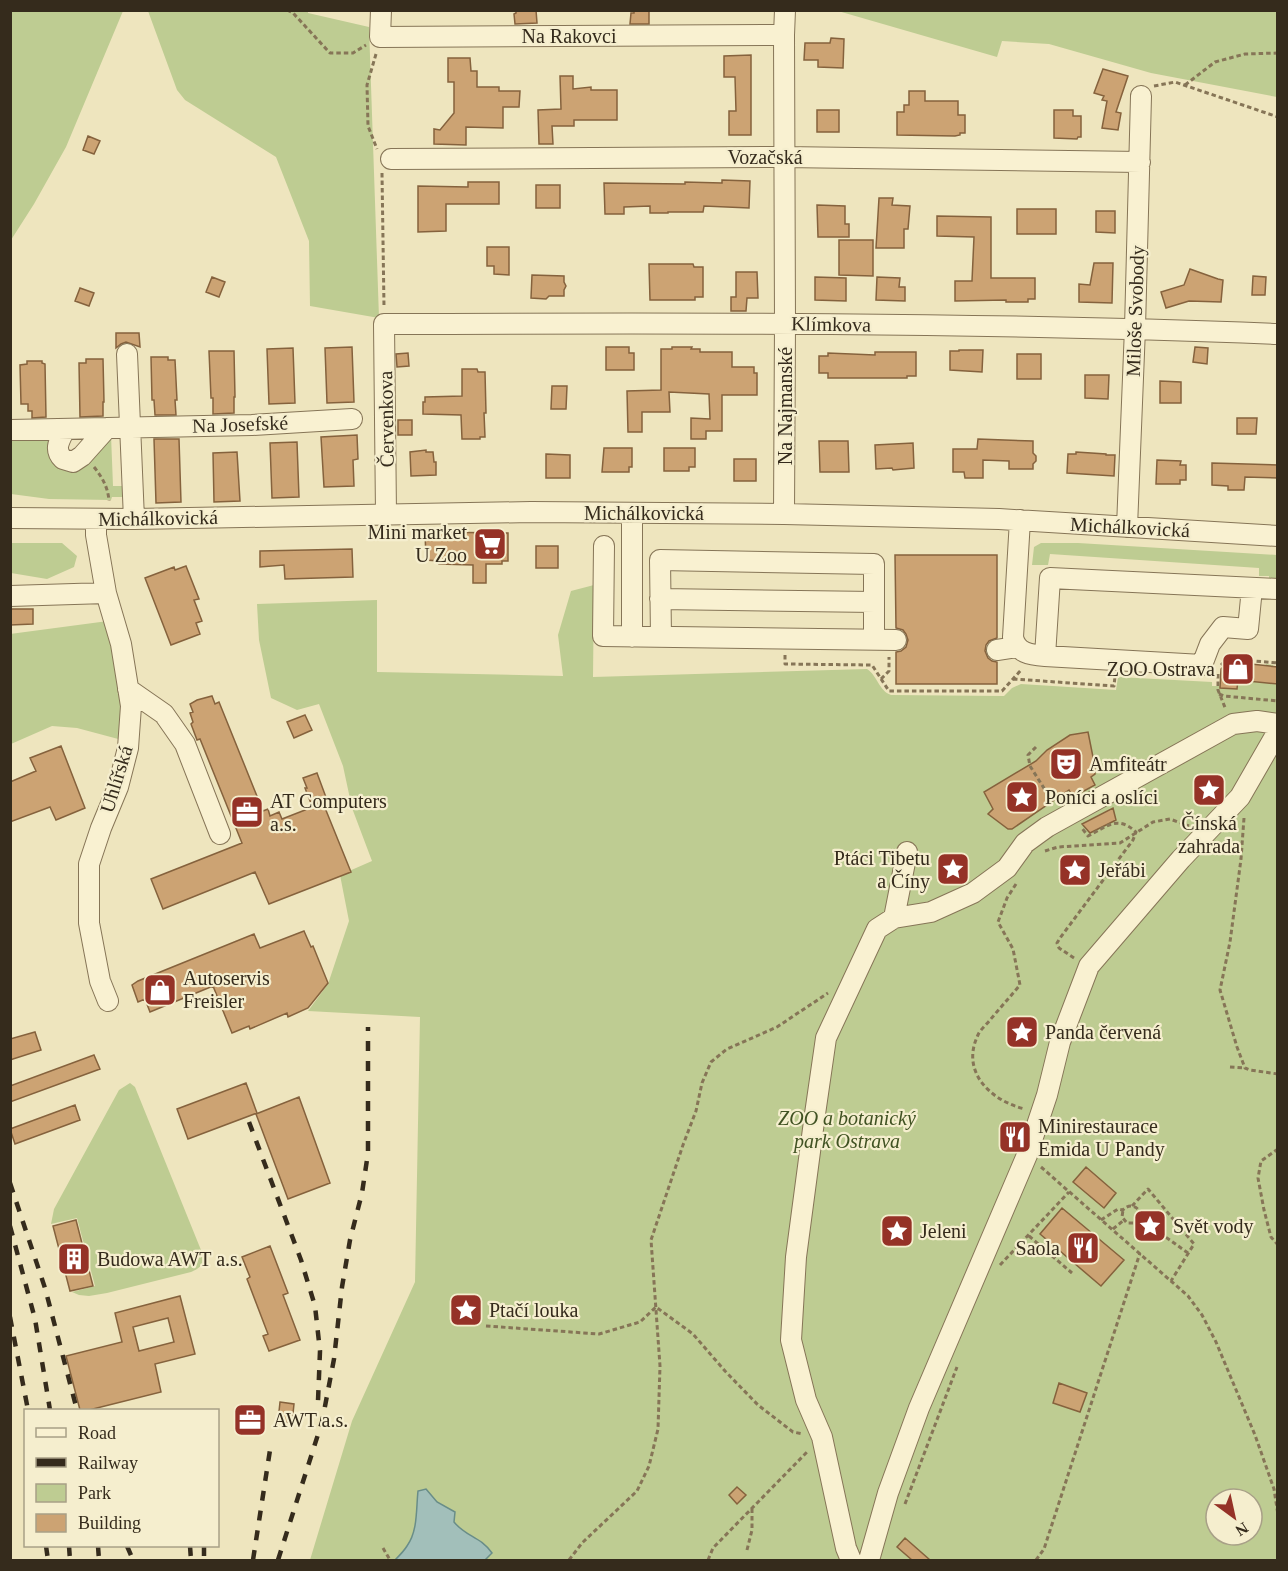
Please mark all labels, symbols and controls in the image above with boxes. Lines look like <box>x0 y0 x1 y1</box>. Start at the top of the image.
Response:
street label: Na Rakovci <box>522 25 617 47</box>
street label: Vozačská <box>727 146 803 168</box>
street label: Miloše Svobody <box>1122 245 1149 377</box>
street label: Klímkova <box>791 312 871 336</box>
street label: Na Najmanské <box>774 347 797 465</box>
street label: Červenkova <box>373 370 398 468</box>
street label: Na Josefské <box>192 411 289 437</box>
street label: Michálkovická <box>584 502 704 524</box>
street label: Michálkovická <box>98 506 218 530</box>
street label: Michálkovická <box>1070 513 1191 541</box>
place label: Mini market U Zoo <box>368 521 467 566</box>
supermarket icon: Mini market U Zoo <box>472 526 508 562</box>
shop icon: ZOO Ostrava <box>1220 651 1256 687</box>
place label: ZOO Ostrava <box>1107 658 1215 680</box>
street label: Uhlířská <box>95 743 137 815</box>
theatre icon: Amfiteátr <box>1048 746 1084 782</box>
place label: Amfiteátr <box>1089 753 1167 775</box>
place icon: Čínská zahrada <box>1191 772 1227 808</box>
place icon: Poníci a oslíci <box>1004 779 1040 815</box>
place label: Poníci a oslíci <box>1045 786 1159 808</box>
place label: AT Computers a.s. <box>270 790 387 835</box>
office icon: AT Computers a.s. <box>229 794 265 830</box>
place label: Čínská zahrada <box>1178 811 1240 857</box>
place label: Ptáci Tibetu a Číny <box>834 847 930 893</box>
place icon: Ptáci Tibetu a Číny <box>935 851 971 887</box>
place icon: Jeřábi <box>1057 852 1093 888</box>
place label: Jeřábi <box>1098 859 1146 881</box>
place label: Autoservis Freisler <box>183 967 270 1012</box>
shop icon: Autoservis Freisler <box>142 972 178 1008</box>
place icon: Panda červená <box>1004 1014 1040 1050</box>
place label: Panda červená <box>1045 1021 1161 1043</box>
park label: ZOO a botanický park Ostrava <box>778 1107 916 1153</box>
place label: Minirestaurace Emida U Pandy <box>1038 1115 1165 1161</box>
restaurant icon: Minirestaurace Emida U Pandy <box>997 1119 1033 1155</box>
place icon: Svět vody <box>1132 1208 1168 1244</box>
place icon: Jeleni <box>879 1213 915 1249</box>
place label: Svět vody <box>1173 1215 1254 1238</box>
place label: Jeleni <box>920 1220 967 1242</box>
restaurant icon: Saola <box>1065 1230 1101 1266</box>
place label: Saola <box>1016 1237 1060 1259</box>
building icon: Budowa AWT a.s. <box>56 1241 92 1277</box>
place label: Budowa AWT a.s. <box>97 1248 243 1270</box>
place icon: Ptačí louka <box>448 1292 484 1328</box>
place label: Ptačí louka <box>489 1299 579 1321</box>
office icon: AWT a.s. <box>232 1402 268 1438</box>
legend <box>24 1409 219 1547</box>
place label: AWT a.s. <box>273 1409 348 1431</box>
text: Road <box>78 1423 116 1443</box>
text: Railway <box>78 1453 138 1473</box>
text: Park <box>78 1483 111 1503</box>
north arrow <box>1204 1487 1264 1547</box>
text: Building <box>78 1513 141 1533</box>
text: N <box>1232 1519 1251 1540</box>

